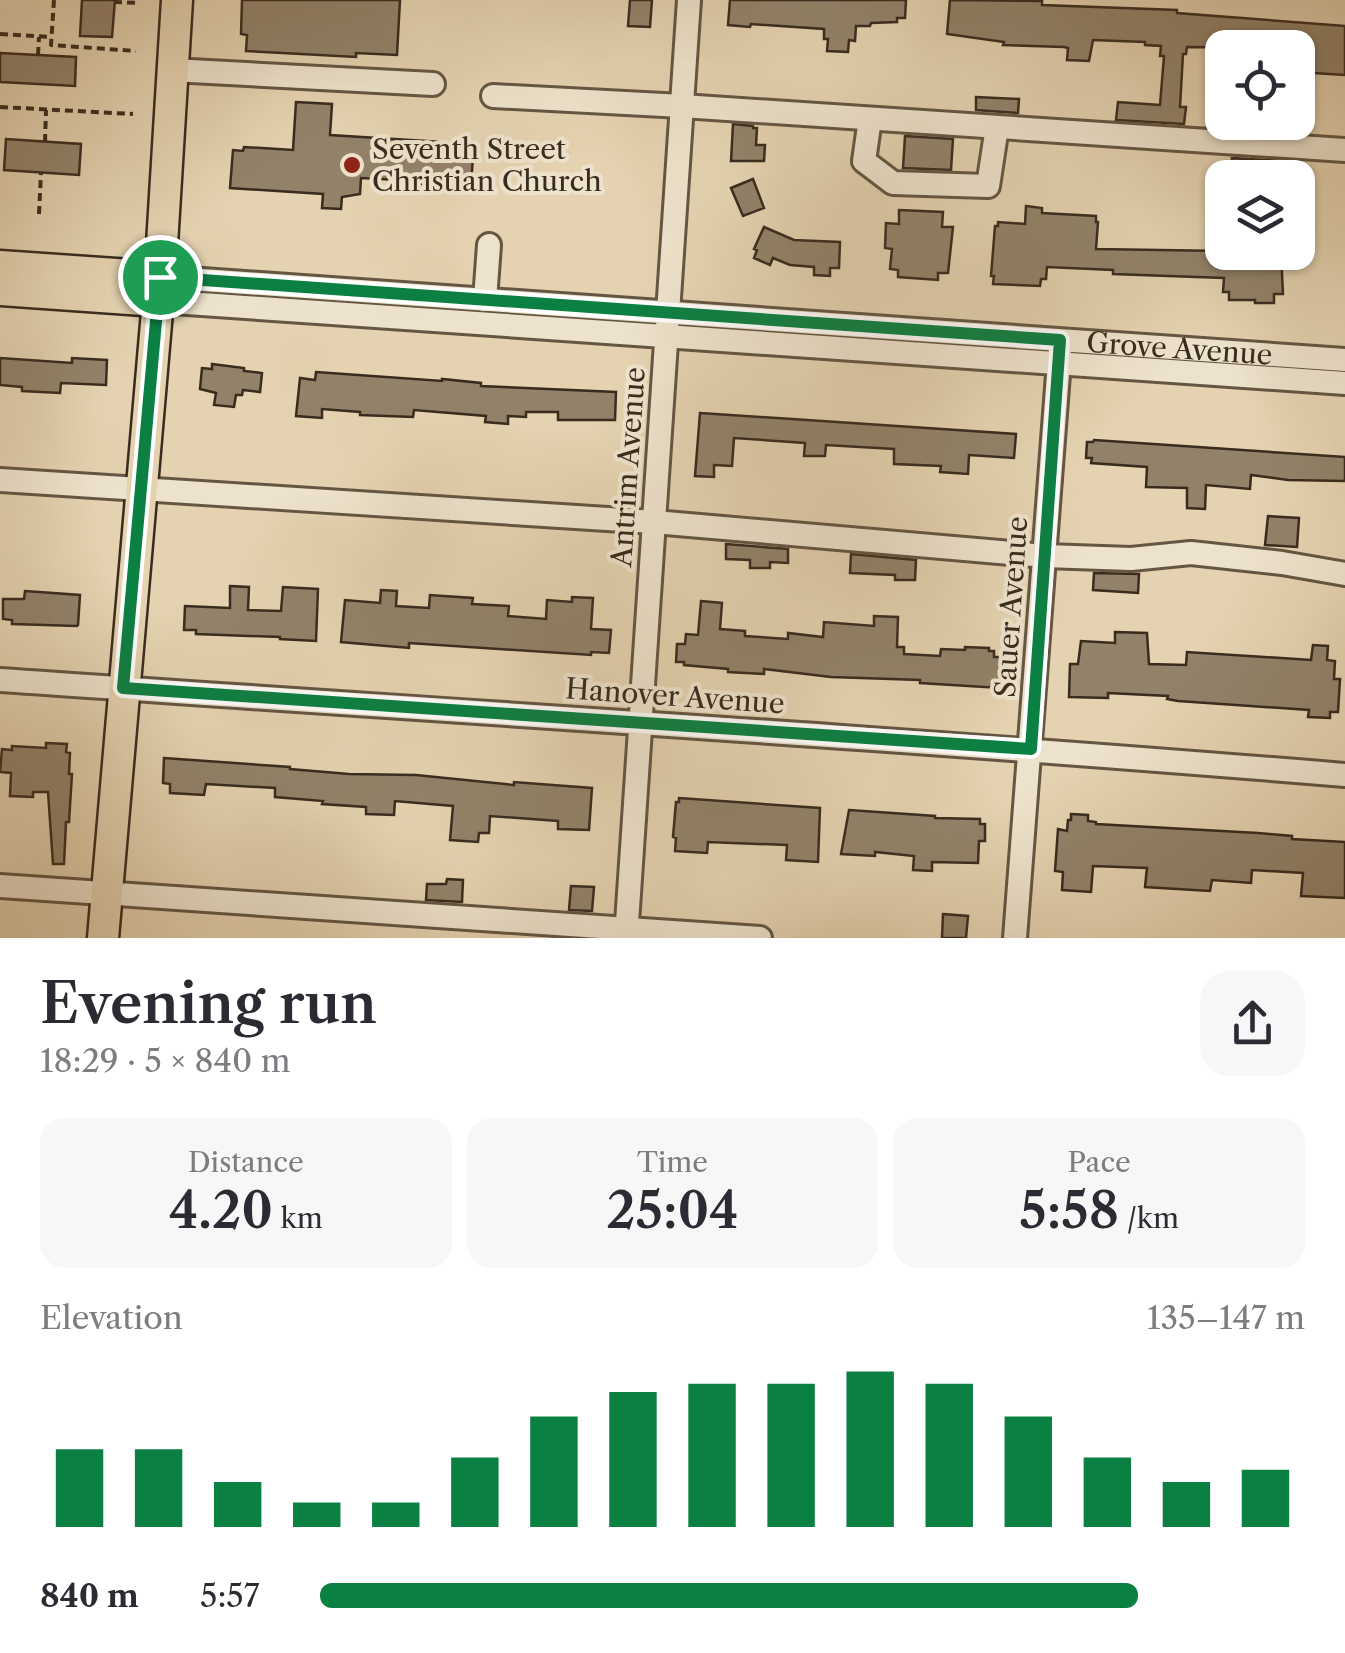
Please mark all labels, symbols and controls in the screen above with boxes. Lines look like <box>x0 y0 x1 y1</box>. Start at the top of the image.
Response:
map controls <box>1205 30 1315 270</box>
button: locate <box>1205 30 1315 140</box>
place label: Seventh Street Christian Church <box>372 132 602 198</box>
marker: Seventh Street Christian Church <box>341 154 363 176</box>
button: layers <box>1205 160 1315 270</box>
pin <box>118 235 203 320</box>
icon: arrive <box>133 250 188 305</box>
street label: Grove Avenue <box>1085 325 1274 372</box>
street label: Antrim Avenue <box>604 366 652 569</box>
street label: Sauer Avenue <box>988 515 1034 699</box>
street label: Hanover Avenue <box>564 671 786 721</box>
text: Evening run <box>40 970 377 1037</box>
button: share <box>1200 971 1305 1076</box>
text: 18:29 · 5 × 840 m <box>40 1041 291 1080</box>
text: Distance <box>188 1145 304 1179</box>
text: Time <box>637 1145 708 1179</box>
text: Pace <box>1068 1145 1131 1179</box>
text: 4.20 <box>169 1179 273 1241</box>
text: 25:04 <box>606 1179 739 1241</box>
text: 5:58 <box>1019 1179 1119 1241</box>
text: km <box>273 1201 323 1235</box>
text: /km <box>1119 1201 1179 1235</box>
text: Elevation <box>40 1298 183 1337</box>
text: 135–147 m <box>1147 1298 1305 1337</box>
text: 840 m <box>40 1576 139 1615</box>
text: 5:57 <box>200 1576 260 1615</box>

